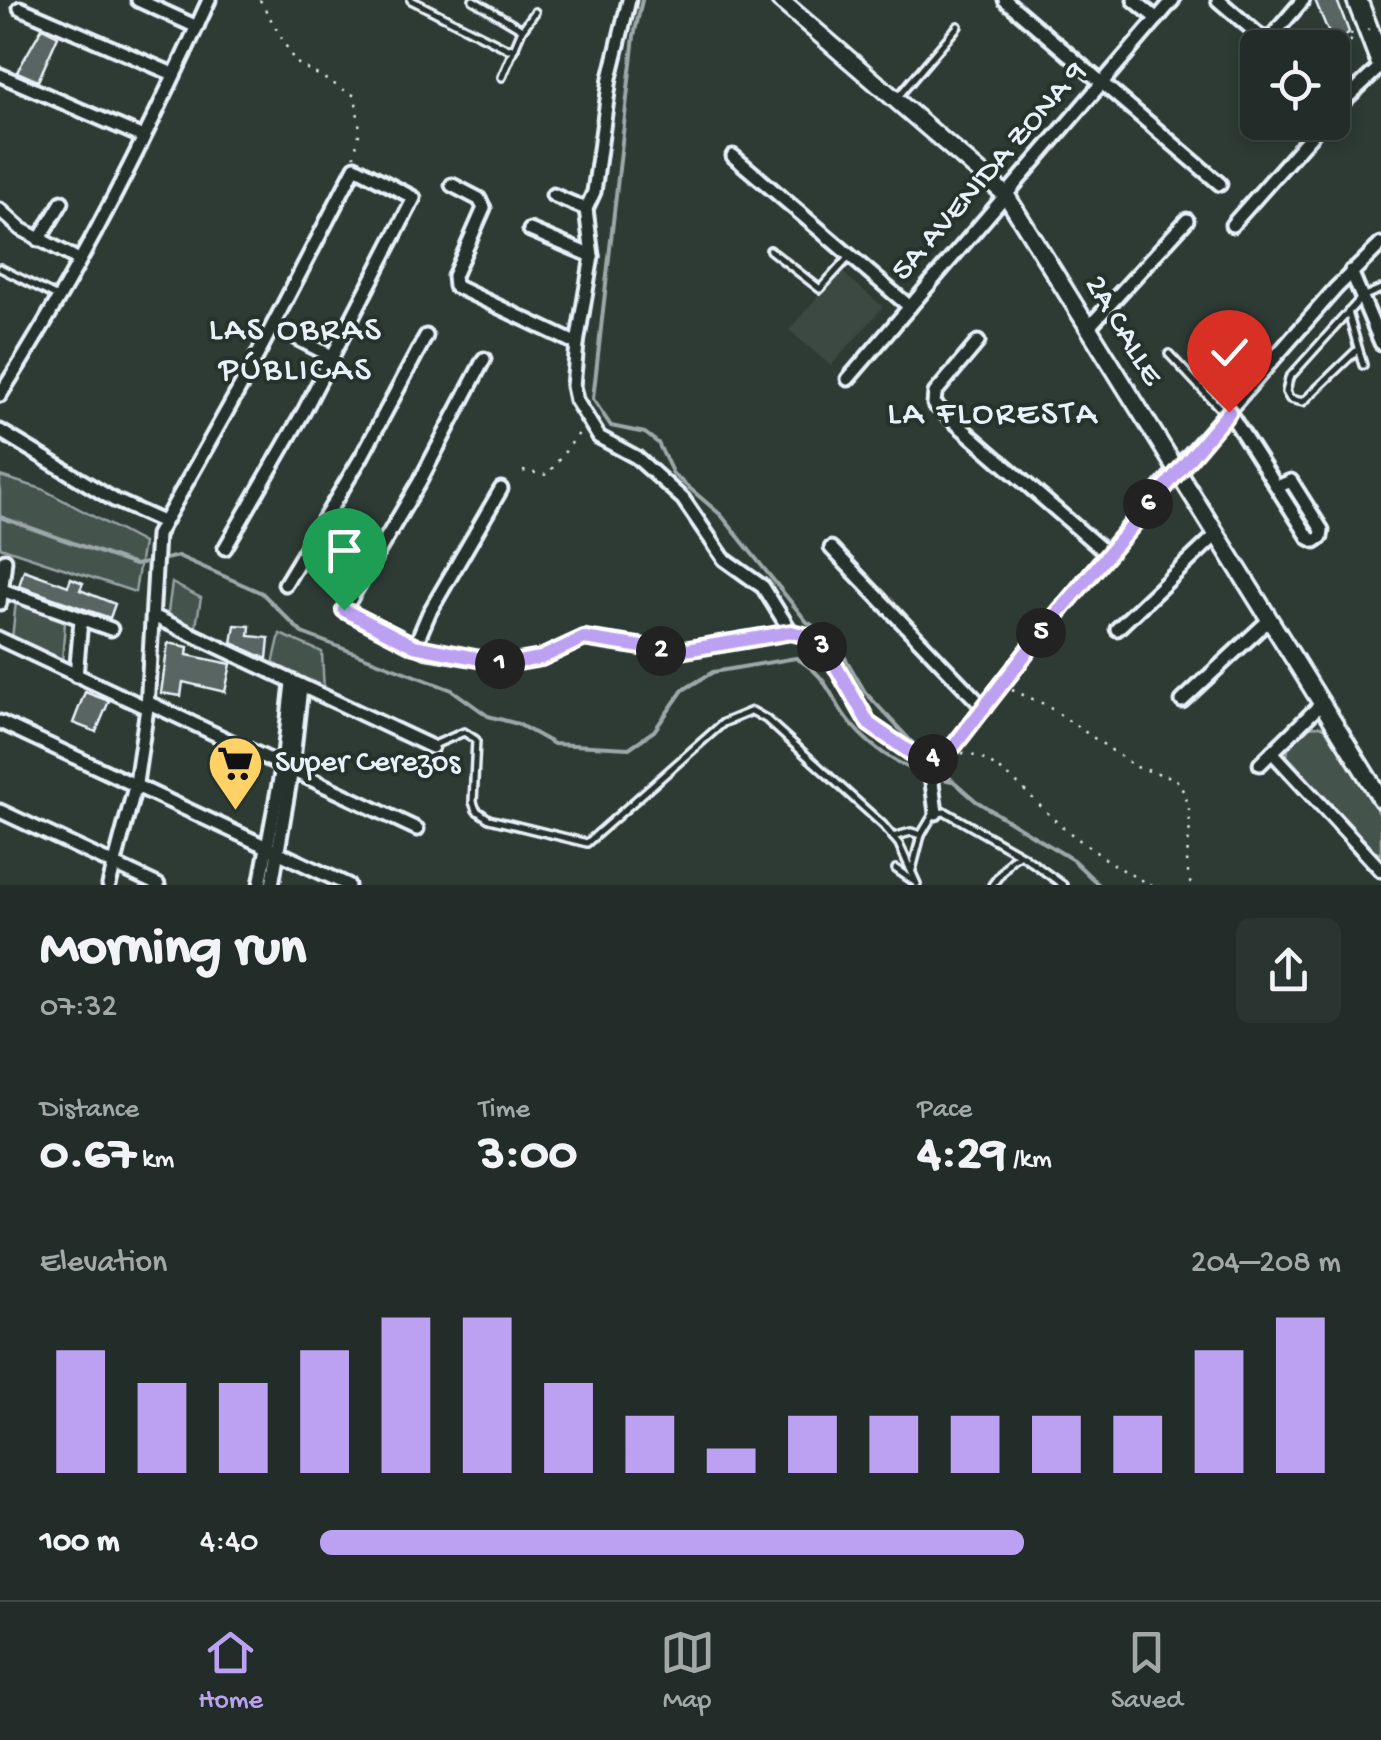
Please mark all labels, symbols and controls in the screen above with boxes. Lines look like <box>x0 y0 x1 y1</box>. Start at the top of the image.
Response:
map controls <box>1240 30 1350 140</box>
button: locate <box>1240 30 1350 140</box>
street label: 5A AVENIDA ZONA 9 <box>884 54 1096 290</box>
street label: 2A CALLE <box>1074 269 1170 394</box>
pin <box>1187 310 1272 413</box>
district label: LAS OBRAS PÚBLICAS <box>209 311 383 392</box>
icon: check <box>1202 325 1257 380</box>
district label: LA FLORESTA <box>887 395 1099 436</box>
pin: 6 <box>1123 479 1173 529</box>
text: 6 <box>1141 487 1155 520</box>
pin <box>302 508 387 611</box>
icon: arrive <box>317 523 372 578</box>
pin: 5 <box>1016 608 1066 658</box>
text: 5 <box>1034 616 1048 649</box>
pin: 3 <box>797 622 847 672</box>
pin: 2 <box>636 626 686 676</box>
text: 3 <box>815 630 829 663</box>
text: 2 <box>654 634 668 667</box>
pin: 1 <box>475 639 525 689</box>
text: 1 <box>494 647 506 680</box>
supermarket icon: Super Cerezos <box>206 734 266 813</box>
pin: 4 <box>908 734 958 784</box>
text: 4 <box>926 742 940 775</box>
place label: Super Cerezos <box>275 745 461 783</box>
button: share <box>1236 918 1341 1023</box>
text: Morning run <box>40 919 306 983</box>
text: 07:32 <box>40 989 117 1027</box>
text: Distance <box>40 1094 139 1127</box>
text: Time <box>479 1094 530 1127</box>
text: Pace <box>917 1094 972 1127</box>
text: 0.67 <box>40 1127 135 1186</box>
text: 3:00 <box>479 1127 577 1186</box>
text: 4:29 <box>917 1127 1006 1186</box>
text: km <box>135 1144 174 1177</box>
text: /km <box>1006 1144 1052 1177</box>
text: Elevation <box>40 1245 167 1283</box>
text: 204–208 m <box>1191 1245 1341 1283</box>
text: 100 m <box>40 1524 120 1562</box>
text: 4:40 <box>200 1524 259 1562</box>
tab: Home <box>198 1625 263 1718</box>
tab: Map <box>660 1625 715 1718</box>
tab: Saved <box>1111 1625 1183 1718</box>

